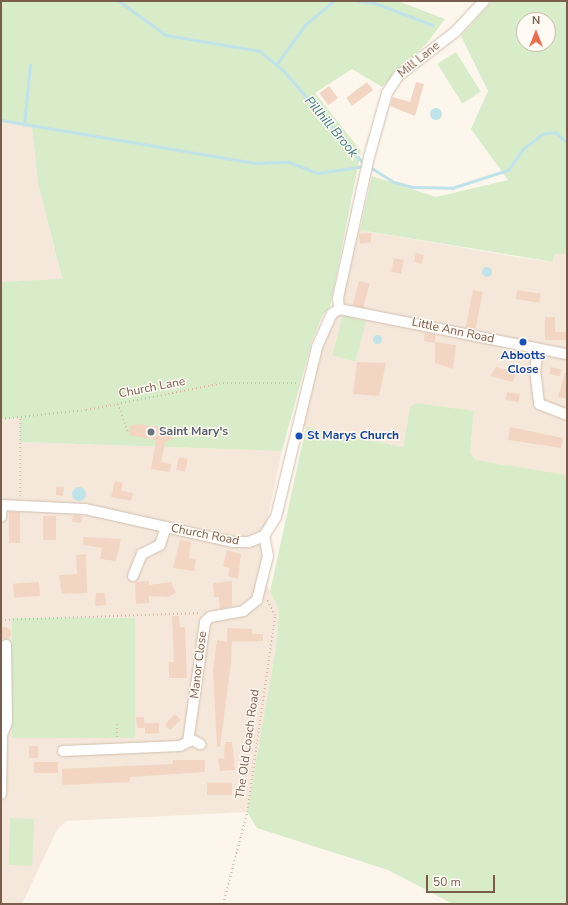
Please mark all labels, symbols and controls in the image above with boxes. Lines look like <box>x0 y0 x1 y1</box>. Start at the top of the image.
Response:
north arrow <box>516 12 556 52</box>
text: N <box>532 13 540 28</box>
street label: Mill Lane <box>395 39 443 81</box>
water label: Pillhill Brook <box>301 93 361 161</box>
street label: Little Ann Road <box>410 315 496 347</box>
marker: Abbotts Close <box>518 337 528 347</box>
place label: Abbotts Close <box>501 349 545 377</box>
street label: Church Lane <box>118 375 186 401</box>
place label: Saint Mary's <box>159 425 228 439</box>
marker: Saint Mary's <box>146 427 156 437</box>
place label: St Marys Church <box>307 429 399 443</box>
marker: St Marys Church <box>294 431 304 441</box>
street label: Church Road <box>170 521 240 549</box>
street label: Manor Close <box>188 630 210 700</box>
street label: The Old Coach Road <box>233 688 263 800</box>
scale bar <box>428 867 497 893</box>
text: 50 m <box>433 874 461 890</box>

